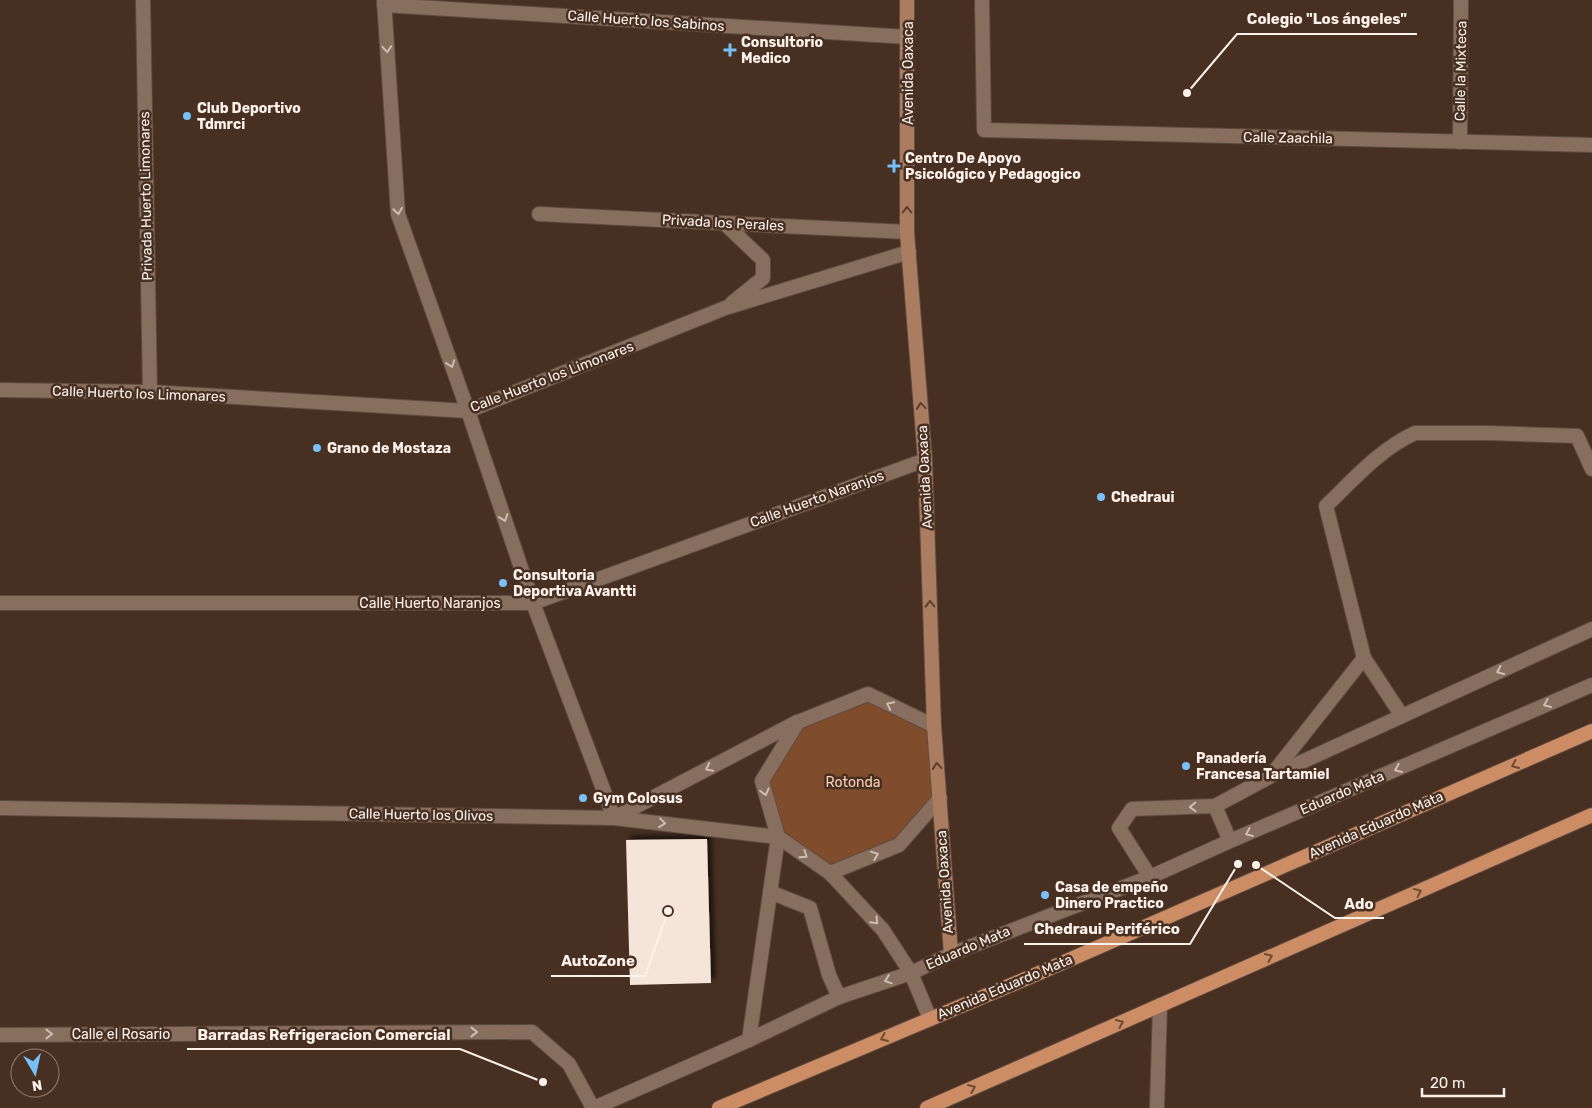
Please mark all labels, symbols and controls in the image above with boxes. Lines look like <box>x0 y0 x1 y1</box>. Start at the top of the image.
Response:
callout: Colegio "Los ángeles" <box>1237 4 1417 34</box>
street label: Calle Huerto los Sabinos <box>567 7 725 35</box>
text: Colegio "Los ángeles" <box>1247 10 1407 28</box>
street label: Avenida Oaxaca <box>900 21 917 125</box>
street label: Calle la Mixteca <box>1452 21 1470 121</box>
place label: Consultorio Medico <box>741 34 823 67</box>
marker: Consultorio Medico <box>723 43 737 57</box>
one-way arrow <box>381 45 392 53</box>
place label: Club Deportivo Tdmrci <box>197 100 301 133</box>
marker: Club Deportivo Tdmrci <box>181 110 193 122</box>
street label: Privada Huerto Limonares <box>136 111 156 281</box>
street label: Calle Zaachila <box>1243 129 1333 147</box>
place label: Centro De Apoyo Psicológico y Pedagogico <box>905 150 1081 183</box>
marker: Centro De Apoyo Psicológico y Pedagogico <box>887 159 901 173</box>
one-way arrow <box>902 205 912 213</box>
one-way arrow <box>392 207 403 215</box>
street label: Privada los Perales <box>661 211 785 235</box>
street label: Calle Huerto los Limonares <box>468 338 636 416</box>
one-way arrow <box>445 359 455 368</box>
street label: Calle Huerto los Limonares <box>52 382 226 406</box>
one-way arrow <box>916 402 927 410</box>
street label: Avenida Oaxaca <box>914 425 936 529</box>
place label: Grano de Mostaza <box>327 440 451 457</box>
marker: Grano de Mostaza <box>311 442 323 454</box>
street label: Calle Huerto Naranjos <box>748 467 886 531</box>
place label: Chedraui <box>1111 489 1175 506</box>
marker: Chedraui <box>1095 491 1107 503</box>
one-way arrow <box>498 513 508 521</box>
place label: Consultoria Deportiva Avantti <box>513 567 636 600</box>
marker: Consultoria Deportiva Avantti <box>497 577 509 589</box>
street label: Calle Huerto Naranjos <box>359 595 501 612</box>
one-way arrow <box>924 599 935 607</box>
one-way arrow <box>1496 665 1505 676</box>
one-way arrow <box>1543 698 1552 709</box>
one-way arrow <box>886 701 895 711</box>
place label: Panadería Francesa Tartamiel <box>1196 750 1329 783</box>
one-way arrow <box>1511 758 1520 769</box>
marker: Panadería Francesa Tartamiel <box>1180 760 1192 772</box>
one-way arrow <box>705 762 714 772</box>
one-way arrow <box>932 762 943 770</box>
one-way arrow <box>1394 762 1403 773</box>
street label: Eduardo Mata <box>1297 768 1387 818</box>
park label: Rotonda <box>825 774 881 791</box>
one-way arrow <box>760 787 770 795</box>
street label: Avenida Eduardo Mata <box>1306 788 1446 862</box>
place label: Gym Colosus <box>593 790 683 807</box>
marker: Gym Colosus <box>577 792 589 804</box>
one-way arrow <box>1189 802 1196 812</box>
street label: Calle Huerto los Olivos <box>349 805 493 825</box>
one-way arrow <box>658 817 666 828</box>
one-way arrow <box>1245 827 1254 837</box>
street label: Avenida Oaxaca <box>933 830 957 934</box>
one-way arrow <box>798 849 808 858</box>
one-way arrow <box>870 851 879 861</box>
place label: Casa de empeño Dinero Practico <box>1055 879 1168 912</box>
one-way arrow <box>1413 887 1422 898</box>
callout: Ado <box>1335 888 1384 918</box>
marker: Casa de empeño Dinero Practico <box>1039 889 1051 901</box>
text: Ado <box>1344 895 1374 913</box>
callout: Chedraui Periférico <box>1024 914 1190 944</box>
one-way arrow <box>869 916 878 925</box>
text: Chedraui Periférico <box>1034 920 1180 938</box>
street label: Eduardo Mata <box>923 923 1013 973</box>
callout: AutoZone <box>551 946 645 976</box>
street label: Avenida Eduardo Mata <box>935 951 1075 1023</box>
text: AutoZone <box>561 952 635 970</box>
one-way arrow <box>1264 953 1273 964</box>
one-way arrow <box>884 974 893 984</box>
callout: Barradas Refrigeracion Comercial <box>187 1019 460 1049</box>
one-way arrow <box>1115 1019 1124 1030</box>
street label: Calle el Rosario <box>72 1026 170 1043</box>
text: Barradas Refrigeracion Comercial <box>198 1026 450 1044</box>
one-way arrow <box>470 1027 478 1037</box>
one-way arrow <box>45 1029 53 1039</box>
one-way arrow <box>880 1032 889 1042</box>
north arrow <box>10 1048 60 1098</box>
scale bar <box>1422 1066 1504 1098</box>
text: 20 m <box>1430 1074 1465 1092</box>
text: N <box>31 1076 43 1095</box>
one-way arrow <box>967 1084 976 1095</box>

